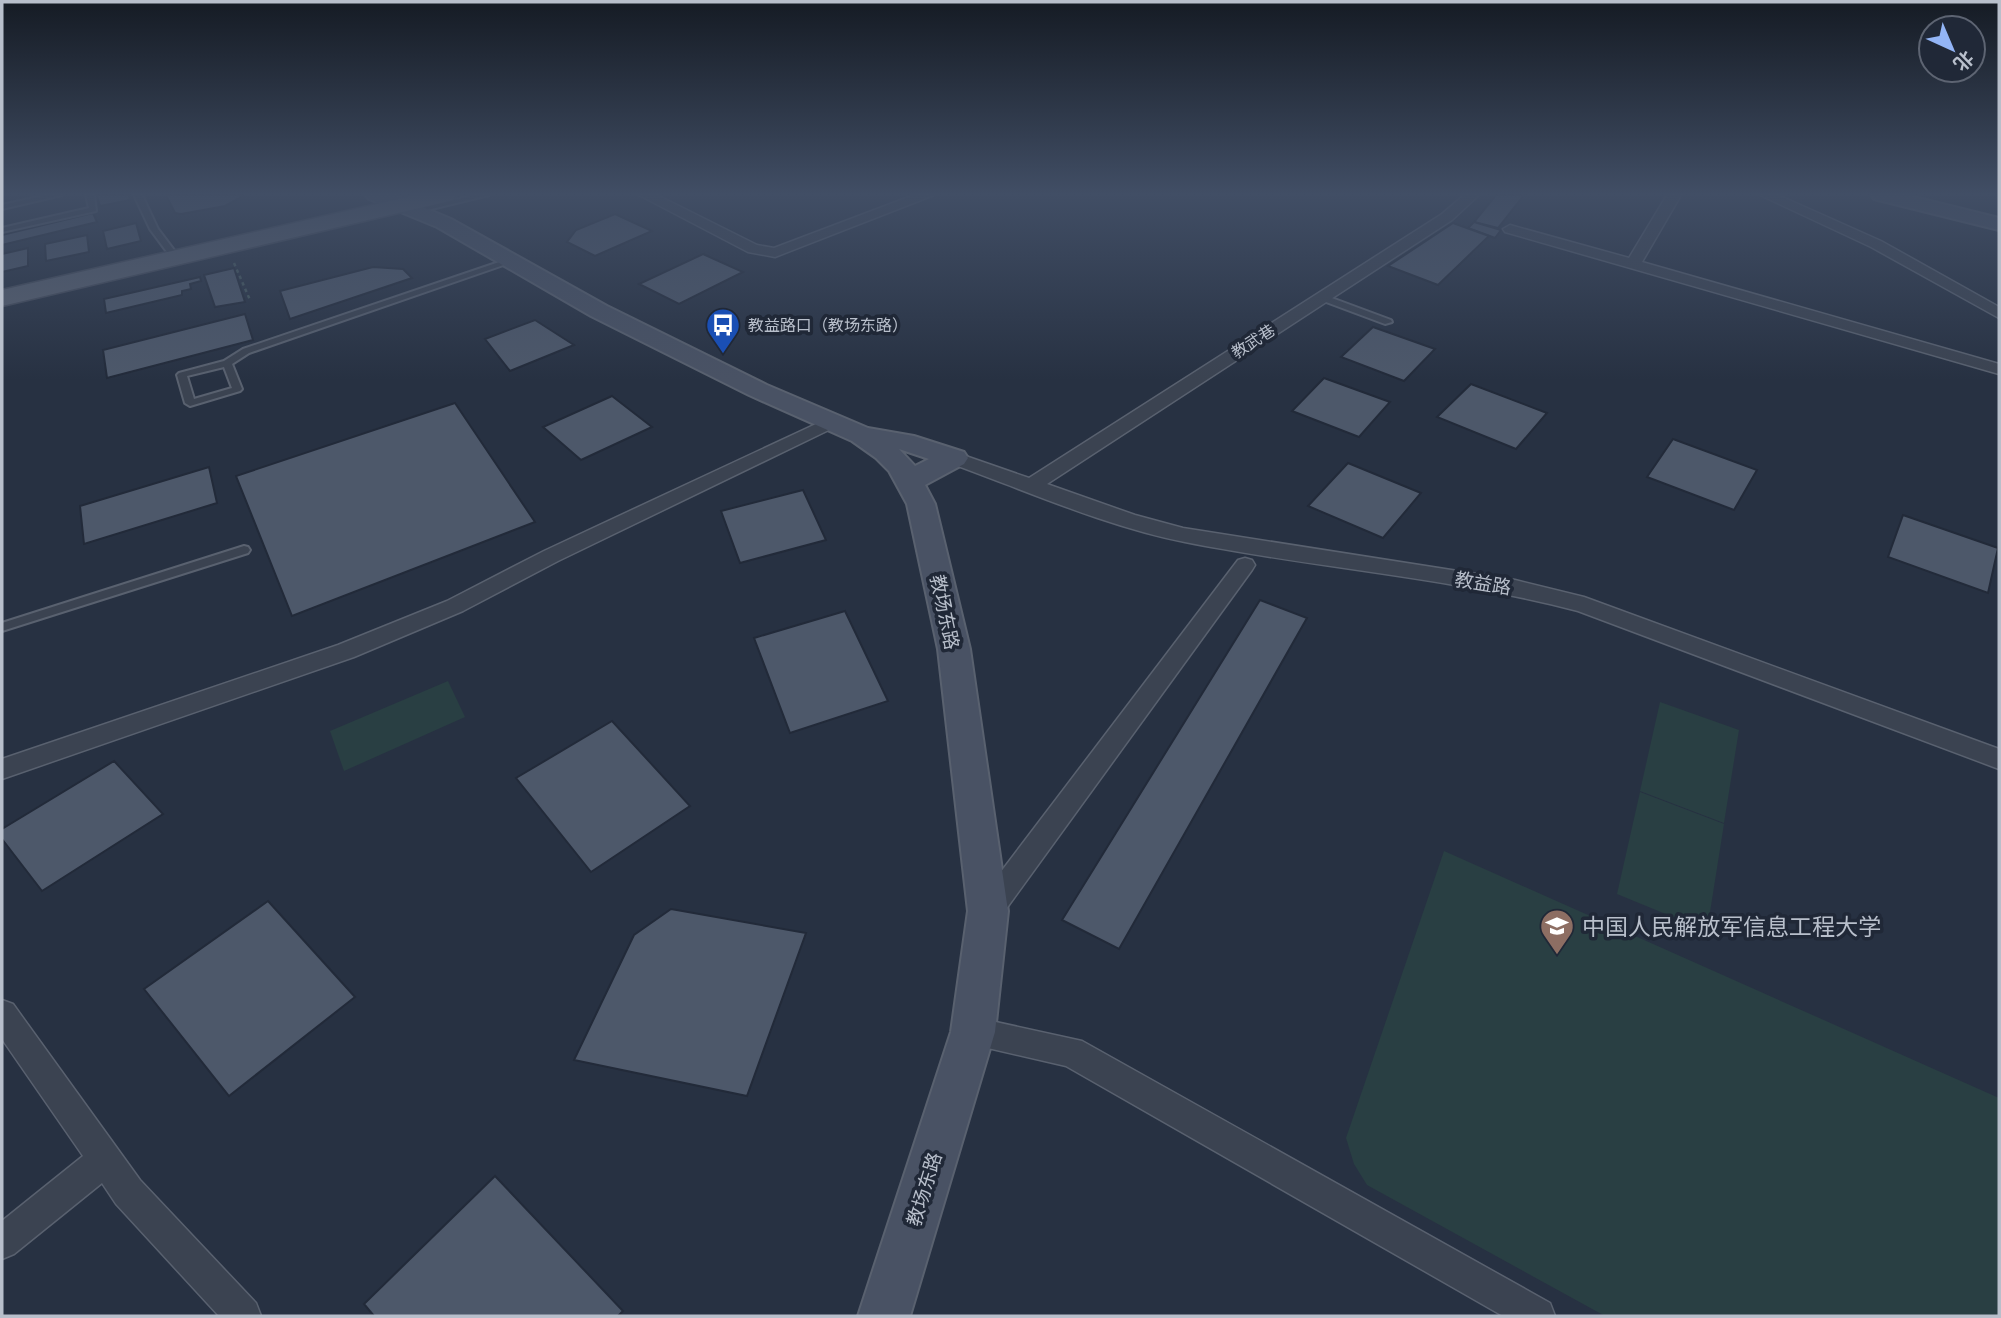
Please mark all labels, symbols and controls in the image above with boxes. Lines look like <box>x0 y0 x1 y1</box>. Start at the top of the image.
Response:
north arrow <box>1917 14 1987 84</box>
text: 北 <box>1948 45 1980 77</box>
bus stop icon: 教益路口（教场东路） <box>704 306 742 355</box>
place label: 教益路口（教场东路） <box>748 314 908 336</box>
street label: 教武巷 <box>1227 319 1279 363</box>
street label: 教益路 <box>1453 566 1513 600</box>
street label: 教场东路 <box>924 572 966 652</box>
school or university icon: 中国人民解放军信息工程大学 <box>1538 907 1576 956</box>
place label: 中国人民解放军信息工程大学 <box>1582 910 1881 942</box>
street label: 教场东路 <box>900 1149 948 1229</box>

